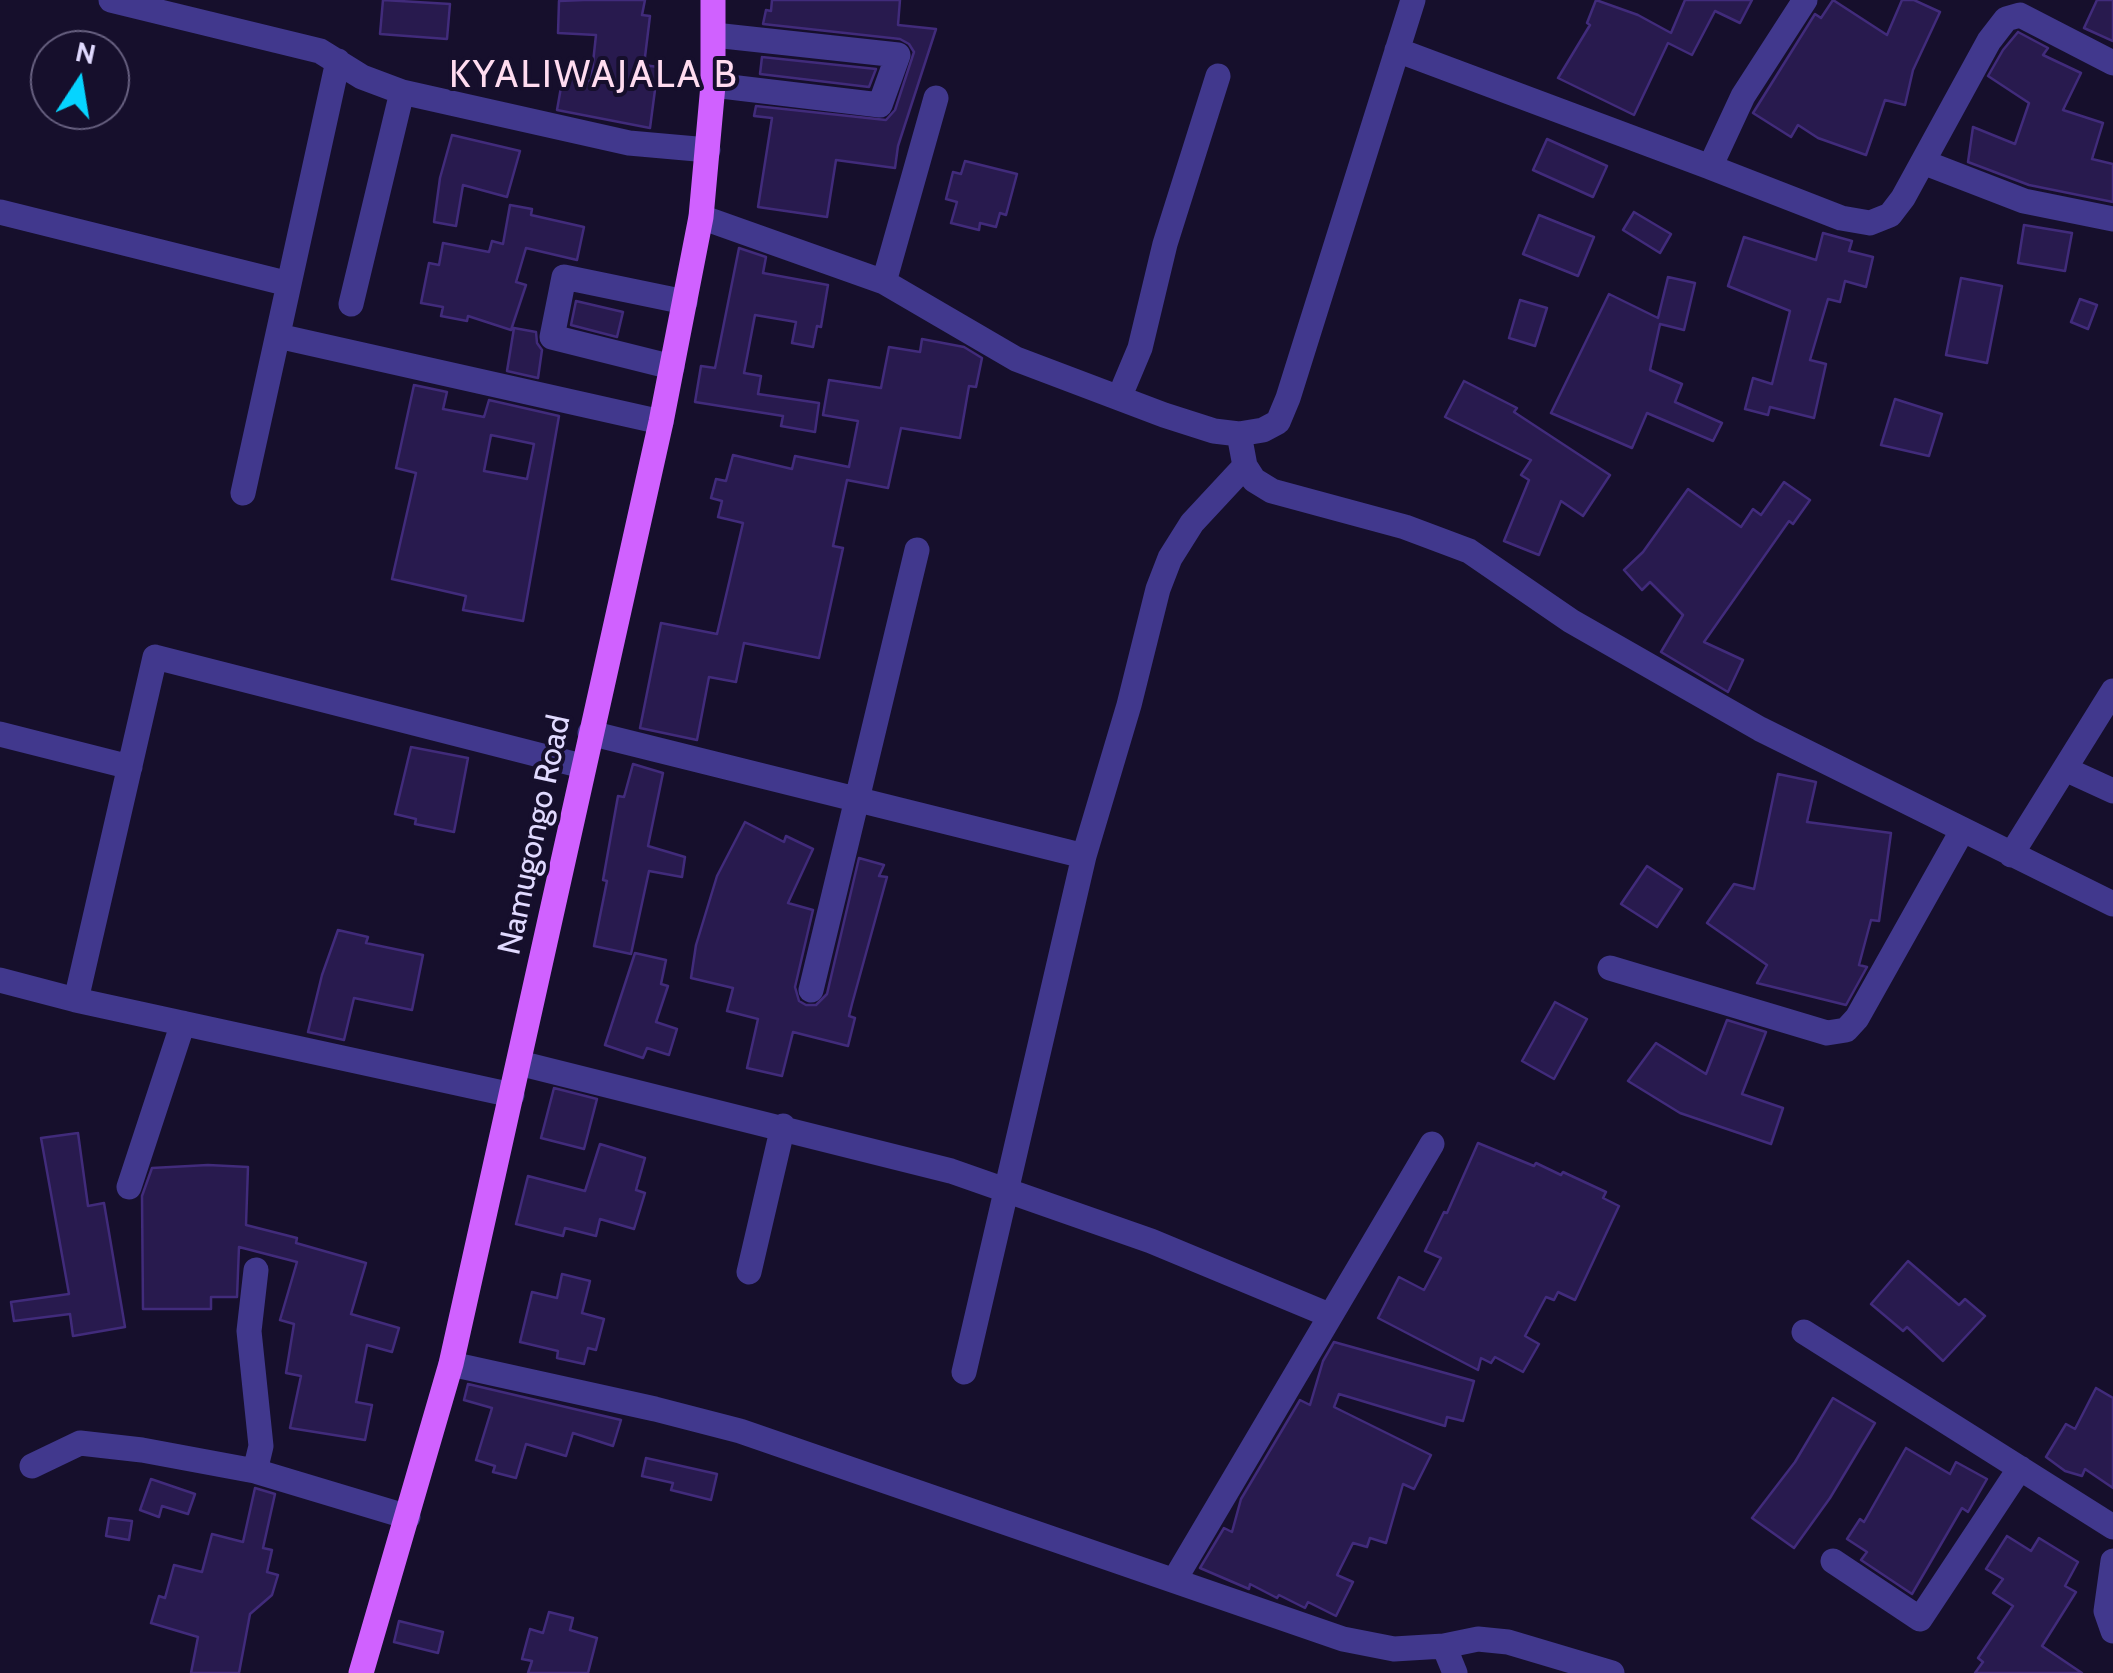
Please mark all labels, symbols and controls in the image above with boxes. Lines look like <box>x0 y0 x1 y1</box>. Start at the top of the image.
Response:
north arrow <box>30 30 130 130</box>
text: N <box>73 34 99 71</box>
district label: KYALIWAJALA B <box>449 53 739 99</box>
street label: Namugongo Road <box>491 712 579 958</box>

